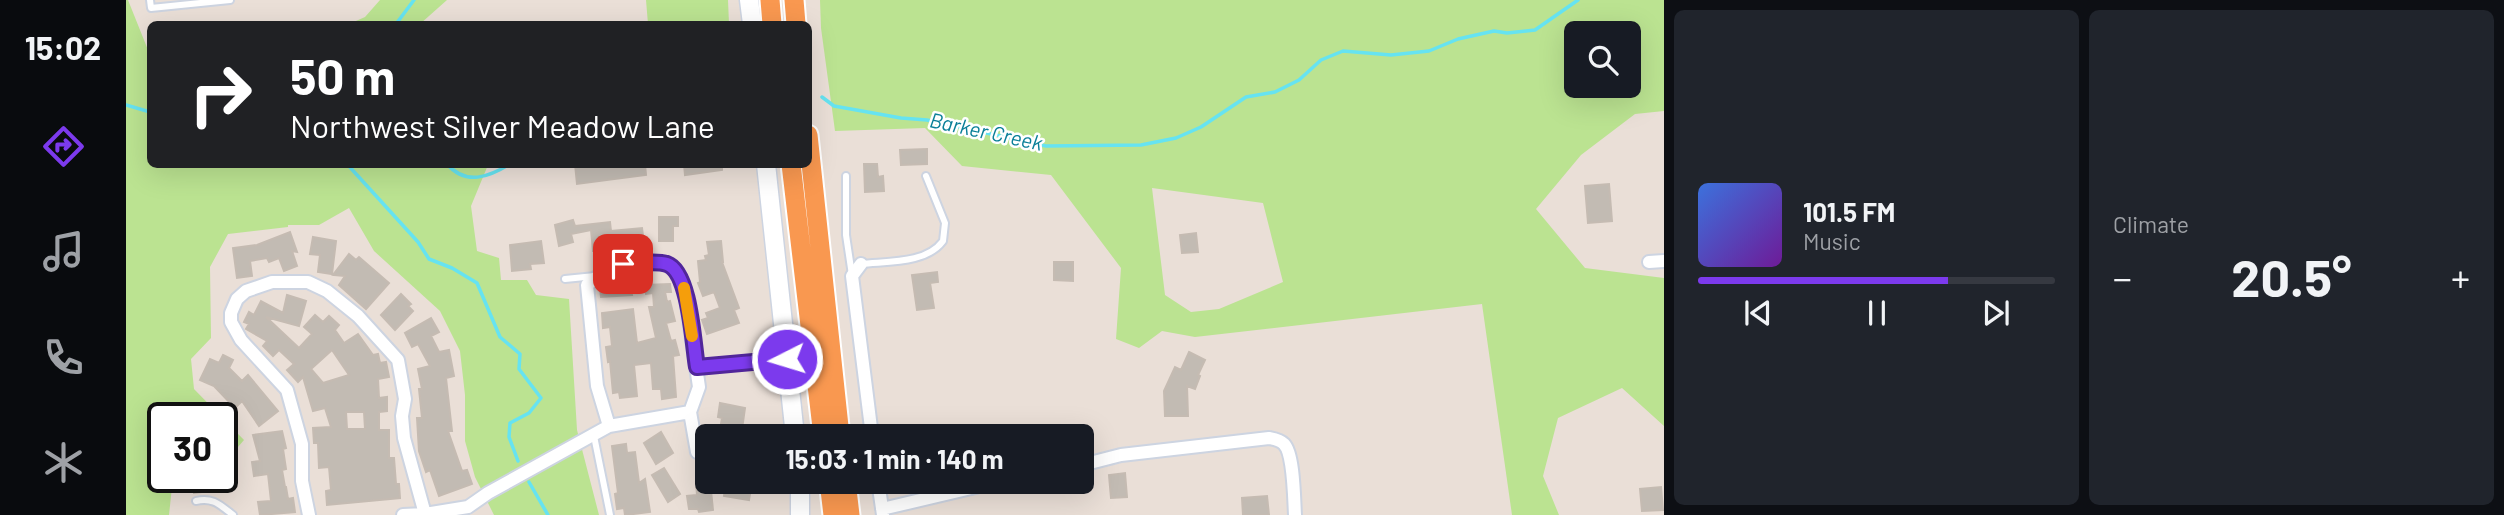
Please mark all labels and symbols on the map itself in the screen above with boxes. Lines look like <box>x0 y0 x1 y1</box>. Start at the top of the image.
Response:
water label: Barker Creek <box>928 106 1046 155</box>
pin <box>593 234 653 294</box>
position arrow <box>750 322 824 396</box>
speed limit sign: 30 <box>147 402 238 493</box>

